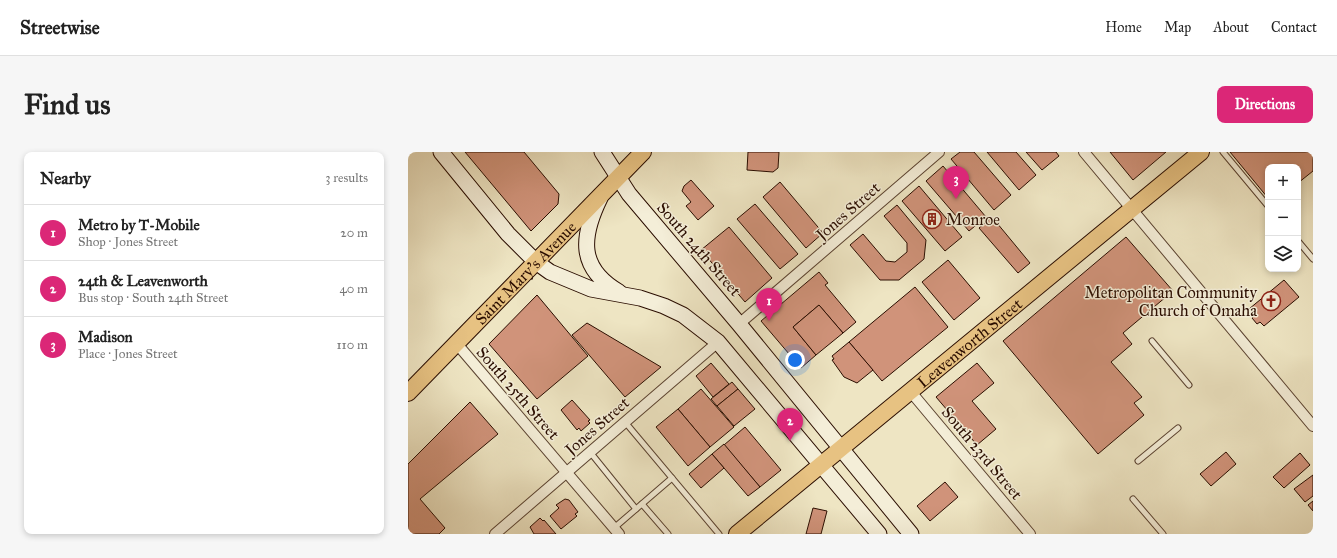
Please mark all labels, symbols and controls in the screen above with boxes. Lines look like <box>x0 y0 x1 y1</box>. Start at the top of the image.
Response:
text: Streetwise <box>20 16 100 39</box>
text: Home <box>1105 19 1142 36</box>
text: Map <box>1164 19 1191 36</box>
text: About <box>1213 19 1249 36</box>
text: Contact <box>1271 19 1317 36</box>
button: Directions <box>1217 86 1313 123</box>
text: Find us <box>24 87 110 122</box>
map controls <box>1265 164 1301 272</box>
button: + <box>1265 164 1301 200</box>
pin: 3 <box>943 166 969 199</box>
text: Nearby <box>40 168 91 189</box>
text: 3 results <box>325 170 368 186</box>
street label: Jones Street <box>811 178 885 246</box>
street label: South 24th Street <box>653 198 745 300</box>
button: − <box>1265 200 1301 236</box>
building icon: Monroe <box>921 208 943 230</box>
place label: Monroe <box>946 210 1000 229</box>
text: Metro by T-Mobile <box>78 216 200 234</box>
street label: Saint Mary's Avenue <box>471 217 580 328</box>
text: 1 <box>50 225 56 241</box>
text: 20 m <box>340 225 368 241</box>
text: Shop · Jones Street <box>78 234 178 250</box>
button: layers <box>1265 236 1301 272</box>
text: 24th & Leavenworth <box>78 272 208 290</box>
text: 2 <box>50 281 56 297</box>
text: 40 m <box>339 281 368 297</box>
place label: Metropolitan Community Church of Omaha <box>1084 283 1257 320</box>
pin: 1 <box>756 288 782 321</box>
text: Bus stop · South 24th Street <box>78 290 228 306</box>
church icon: Metropolitan Community Church of Omaha <box>1260 290 1282 312</box>
street label: Leavenworth Street <box>913 294 1026 391</box>
text: Madison <box>78 328 133 346</box>
text: 3 <box>50 337 56 353</box>
text: 110 m <box>336 337 368 353</box>
street label: South 25th Street <box>472 343 564 444</box>
text: Place · Jones Street <box>78 346 178 362</box>
your location <box>785 350 805 370</box>
street label: Jones Street <box>560 393 634 461</box>
street label: South 23rd Street <box>938 403 1027 504</box>
pin: 2 <box>777 408 803 441</box>

